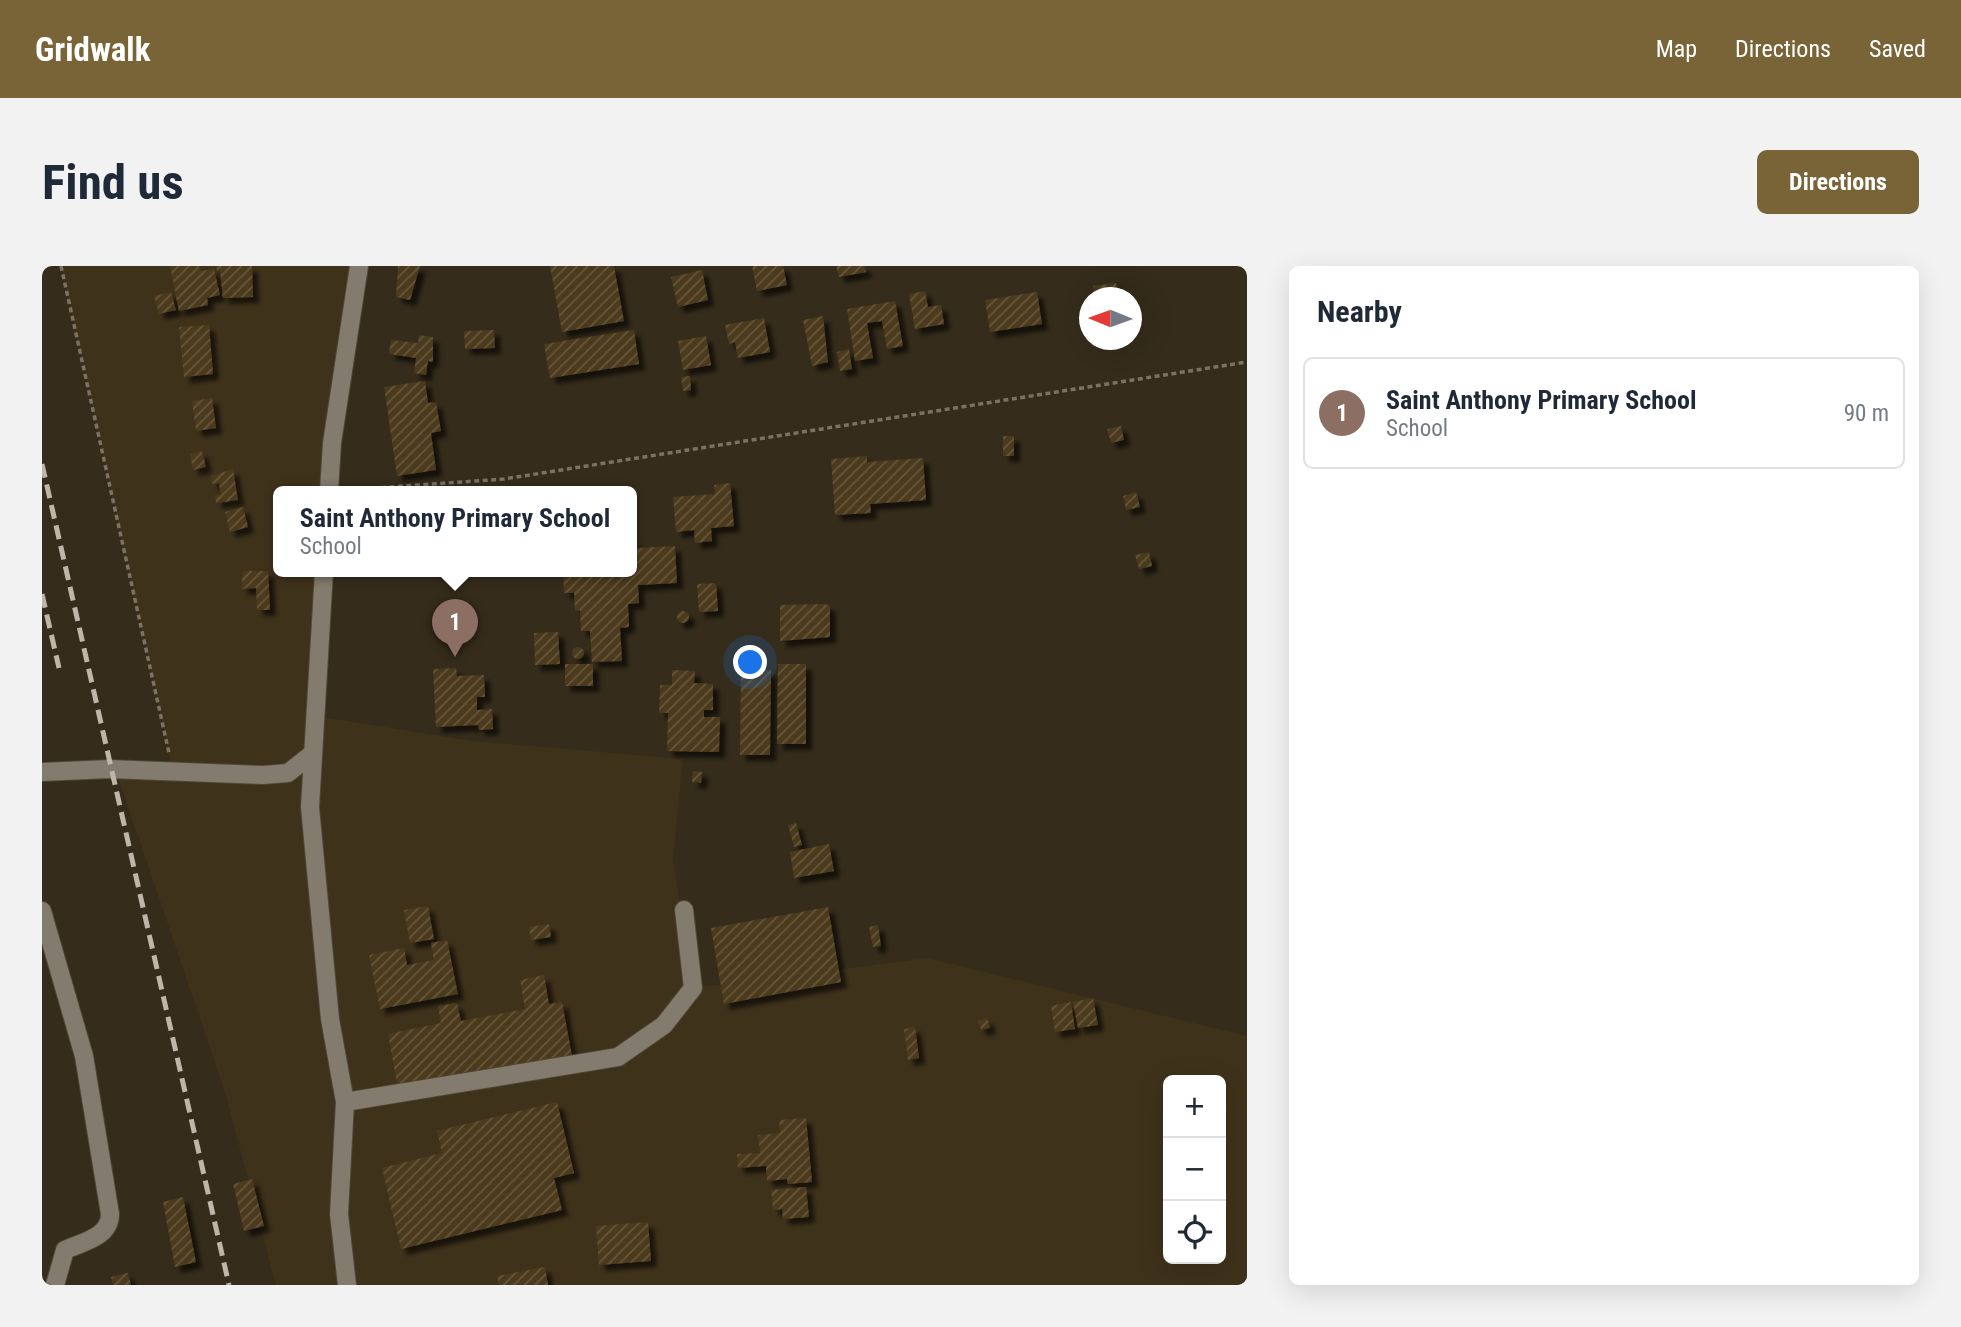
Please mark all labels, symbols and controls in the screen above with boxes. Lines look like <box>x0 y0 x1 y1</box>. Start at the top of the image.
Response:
text: Gridwalk <box>35 30 150 69</box>
text: Map <box>1656 35 1697 63</box>
text: Directions <box>1735 35 1831 63</box>
text: Saved <box>1869 35 1926 63</box>
button: Directions <box>1757 150 1919 214</box>
text: Find us <box>42 154 184 211</box>
north arrow <box>1079 287 1142 350</box>
text: Nearby <box>1317 294 1402 329</box>
text: Saint Anthony Primary School <box>1386 385 1696 415</box>
text: 1 <box>1336 400 1348 427</box>
text: 90 m <box>1844 400 1889 427</box>
text: School <box>1386 415 1448 442</box>
popup <box>273 486 637 577</box>
text: Saint Anthony Primary School <box>300 503 610 533</box>
text: School <box>300 533 362 560</box>
pin: 1 <box>432 599 478 657</box>
your location <box>733 645 767 679</box>
map controls <box>1163 1075 1226 1264</box>
button: + <box>1163 1075 1226 1138</box>
button: − <box>1163 1138 1226 1201</box>
button: locate <box>1163 1201 1226 1264</box>

